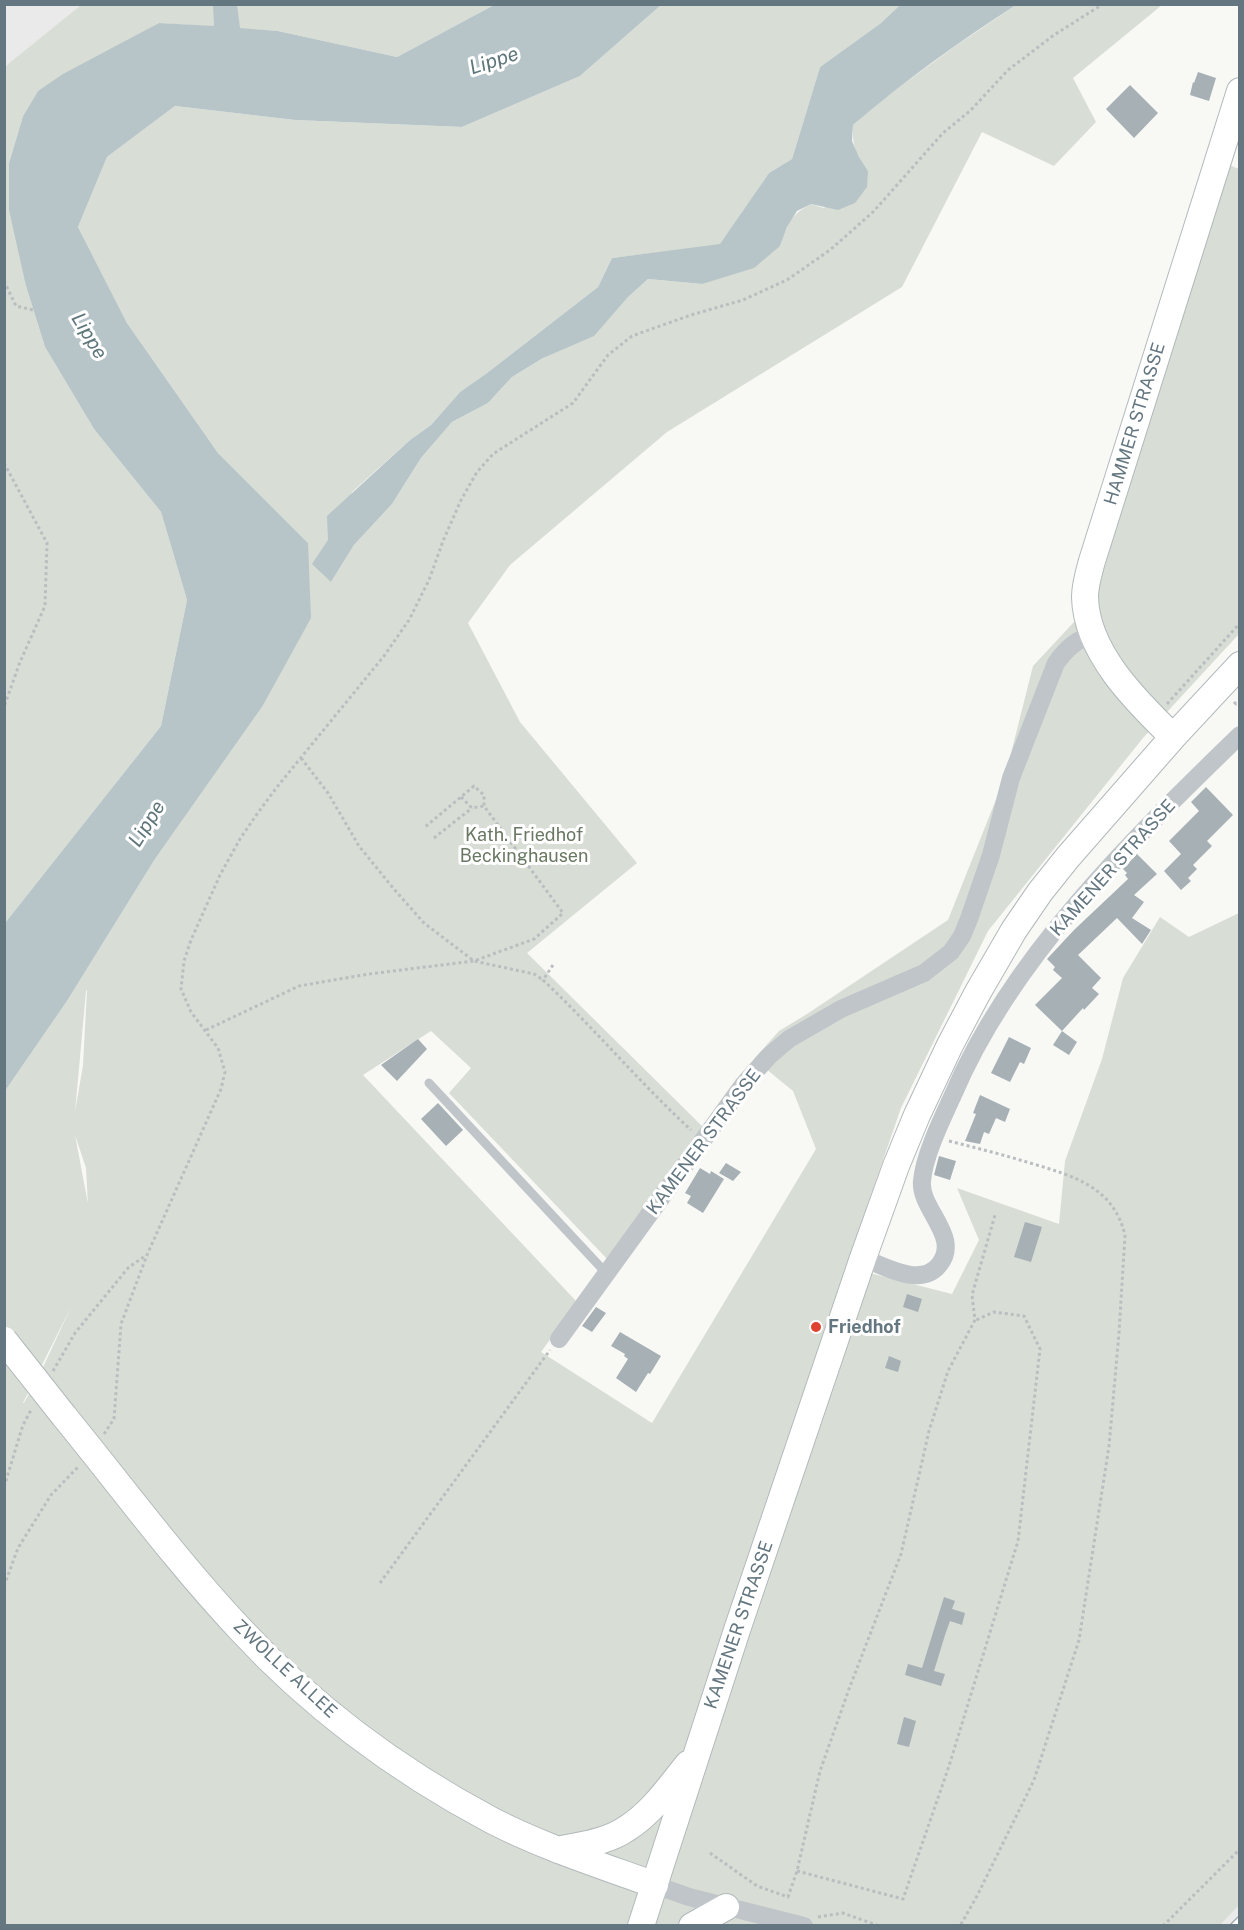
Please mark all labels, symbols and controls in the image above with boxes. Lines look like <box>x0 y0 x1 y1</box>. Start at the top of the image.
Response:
water label: Lippe <box>466 42 522 80</box>
water label: Lippe <box>66 308 112 364</box>
street label: HAMMER STRASSE <box>1100 340 1170 508</box>
street label: KAMENER STRASSE <box>1046 795 1180 941</box>
water label: Lippe <box>124 796 170 852</box>
park label: Kath. Friedhof Beckinghausen <box>460 824 588 866</box>
street label: KAMENER STRASSE <box>642 1065 766 1219</box>
place label: Friedhof <box>828 1316 901 1338</box>
marker: Friedhof <box>809 1320 823 1334</box>
street label: KAMENER STRASSE <box>700 1538 778 1712</box>
street label: ZWOLLE ALLEE <box>229 1615 341 1723</box>

